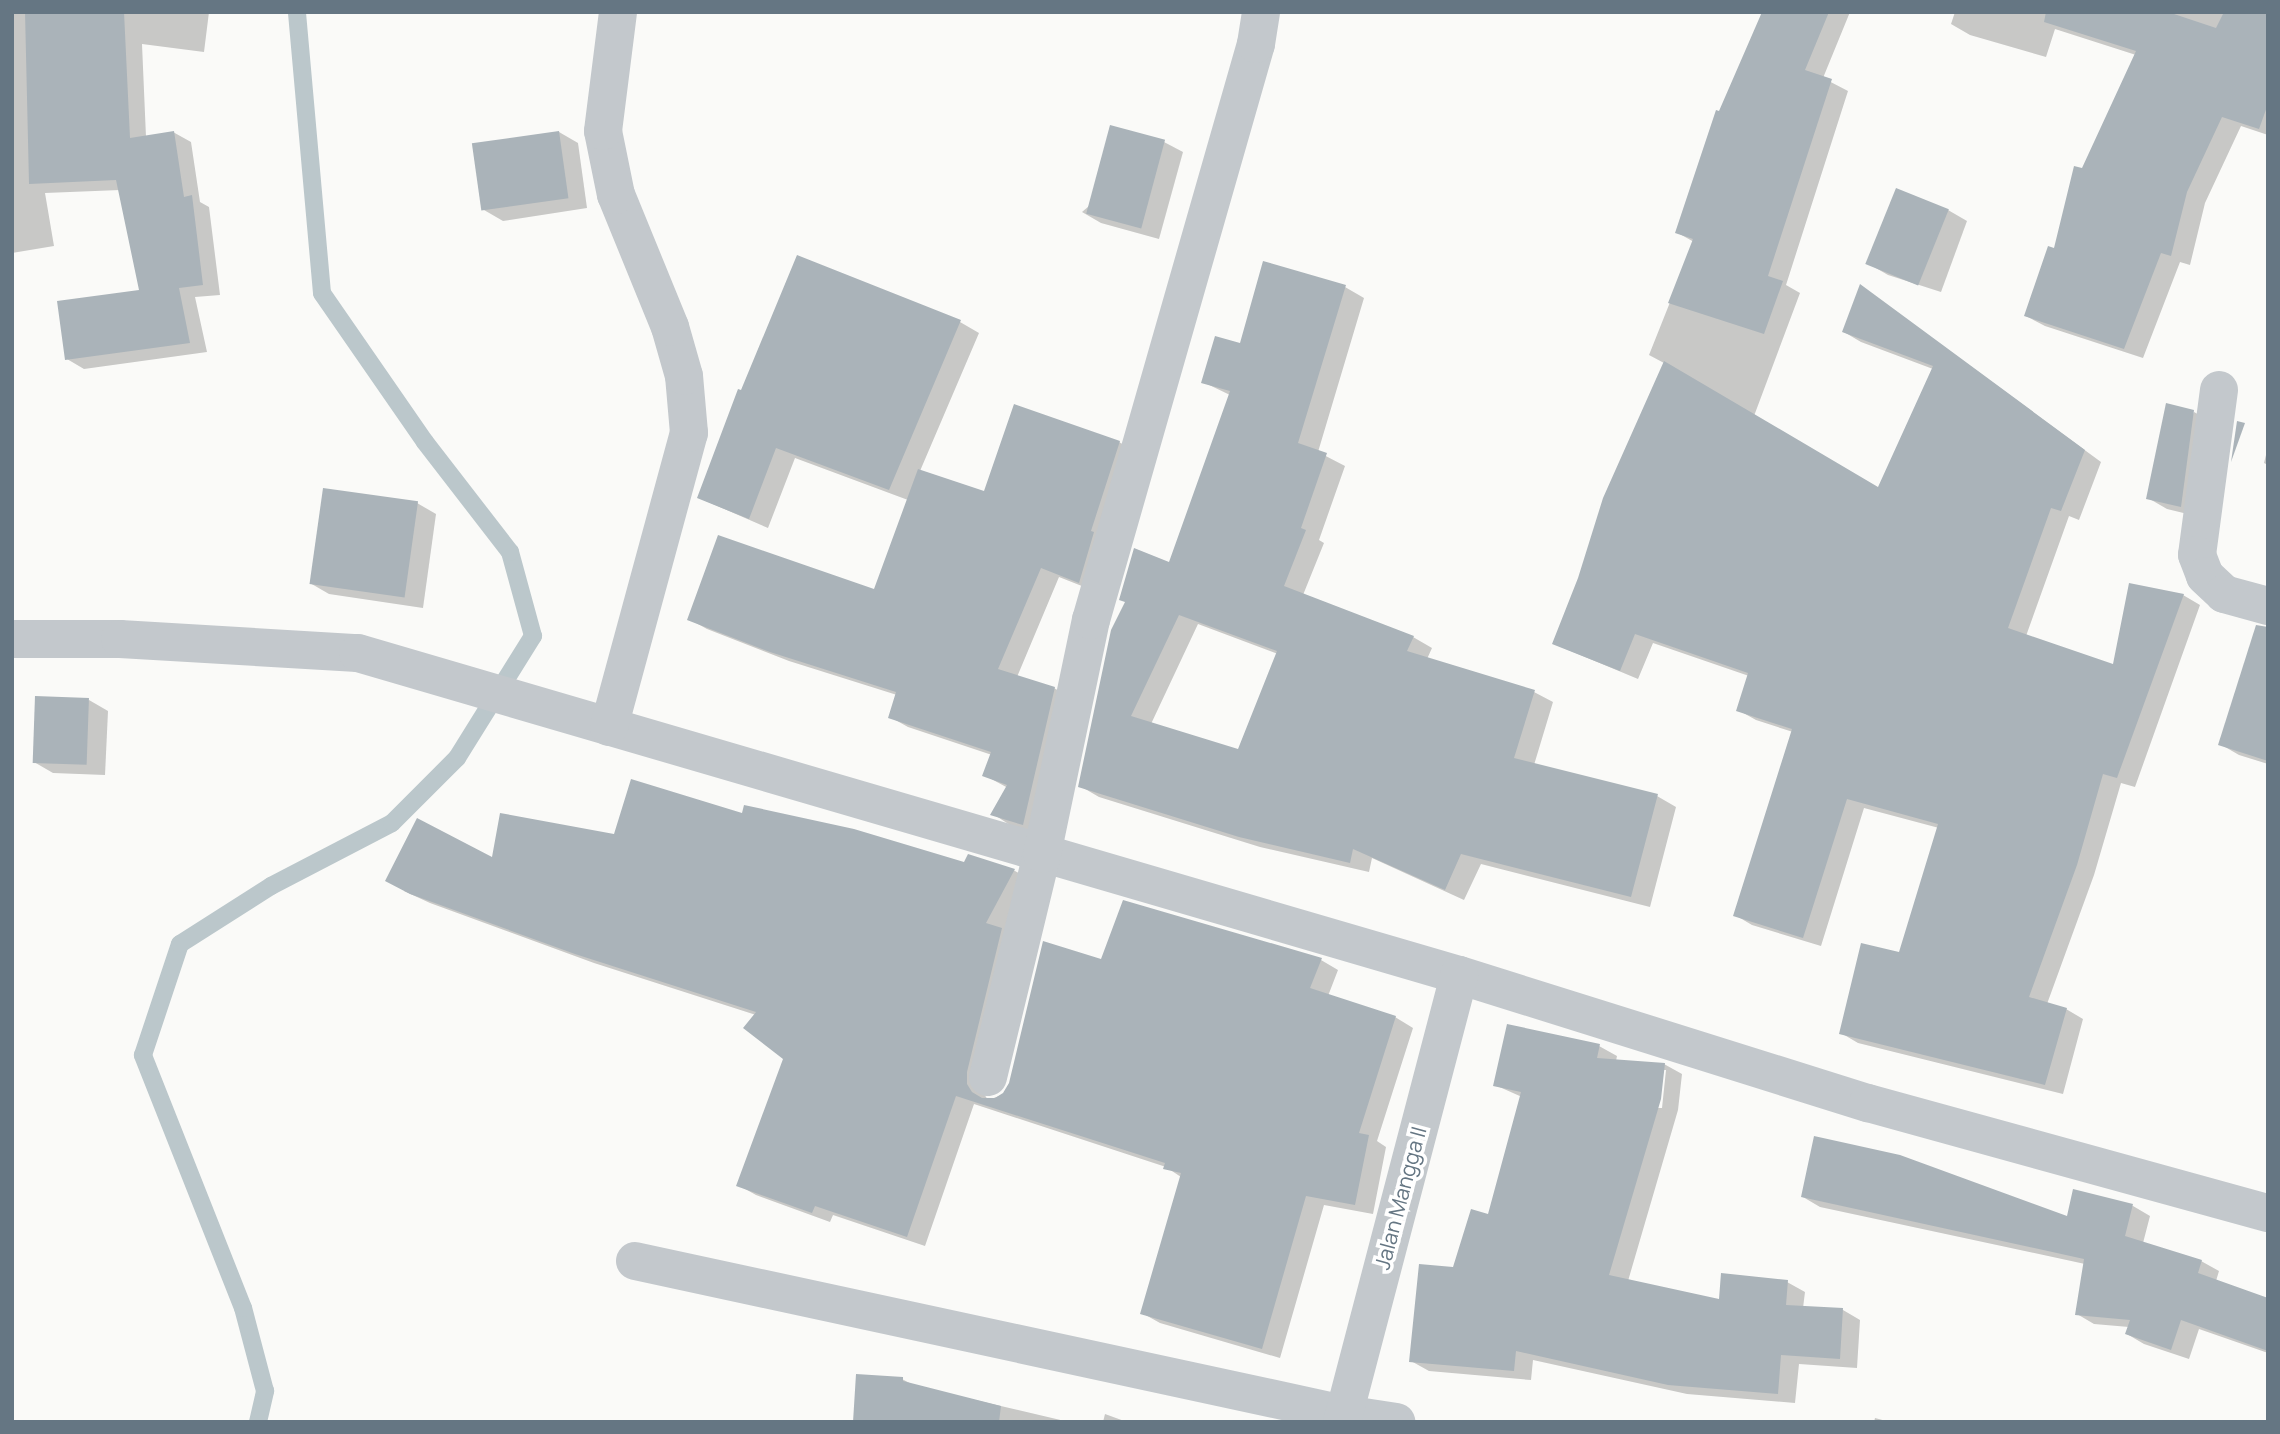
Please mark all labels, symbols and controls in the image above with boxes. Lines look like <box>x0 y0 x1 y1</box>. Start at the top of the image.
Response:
street label: Jalan Mangga II <box>1369 1124 1431 1272</box>

